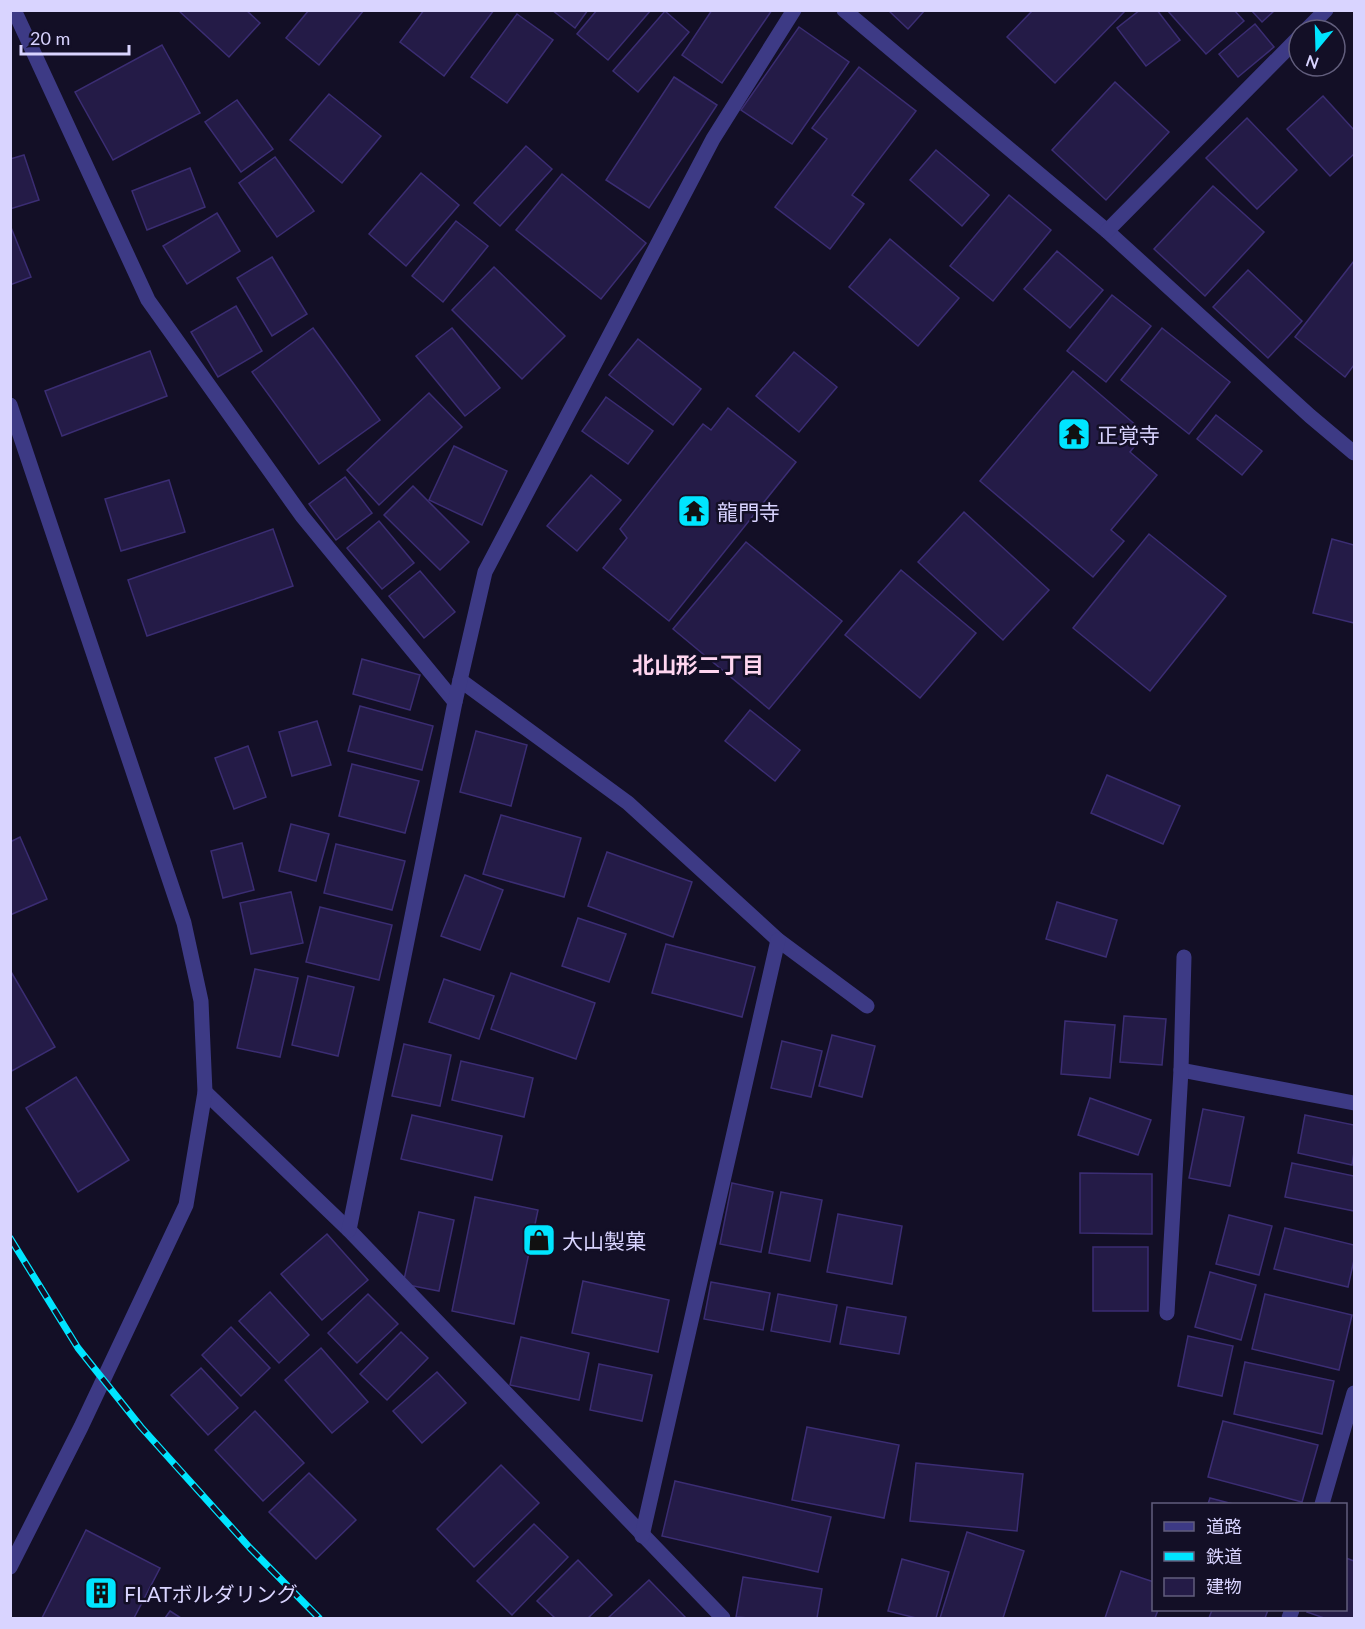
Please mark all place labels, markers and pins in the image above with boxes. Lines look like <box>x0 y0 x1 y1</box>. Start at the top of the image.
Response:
temple icon: 正覚寺 <box>1056 416 1092 452</box>
place label: 正覚寺 <box>1097 422 1160 447</box>
temple icon: 龍門寺 <box>676 493 712 529</box>
place label: 龍門寺 <box>717 499 780 524</box>
shop icon: 大山製菓 <box>521 1222 557 1258</box>
place label: 大山製菓 <box>562 1228 646 1253</box>
building icon: FLATボルダリング <box>83 1575 119 1611</box>
place label: FLATボルダリング <box>124 1581 298 1606</box>

